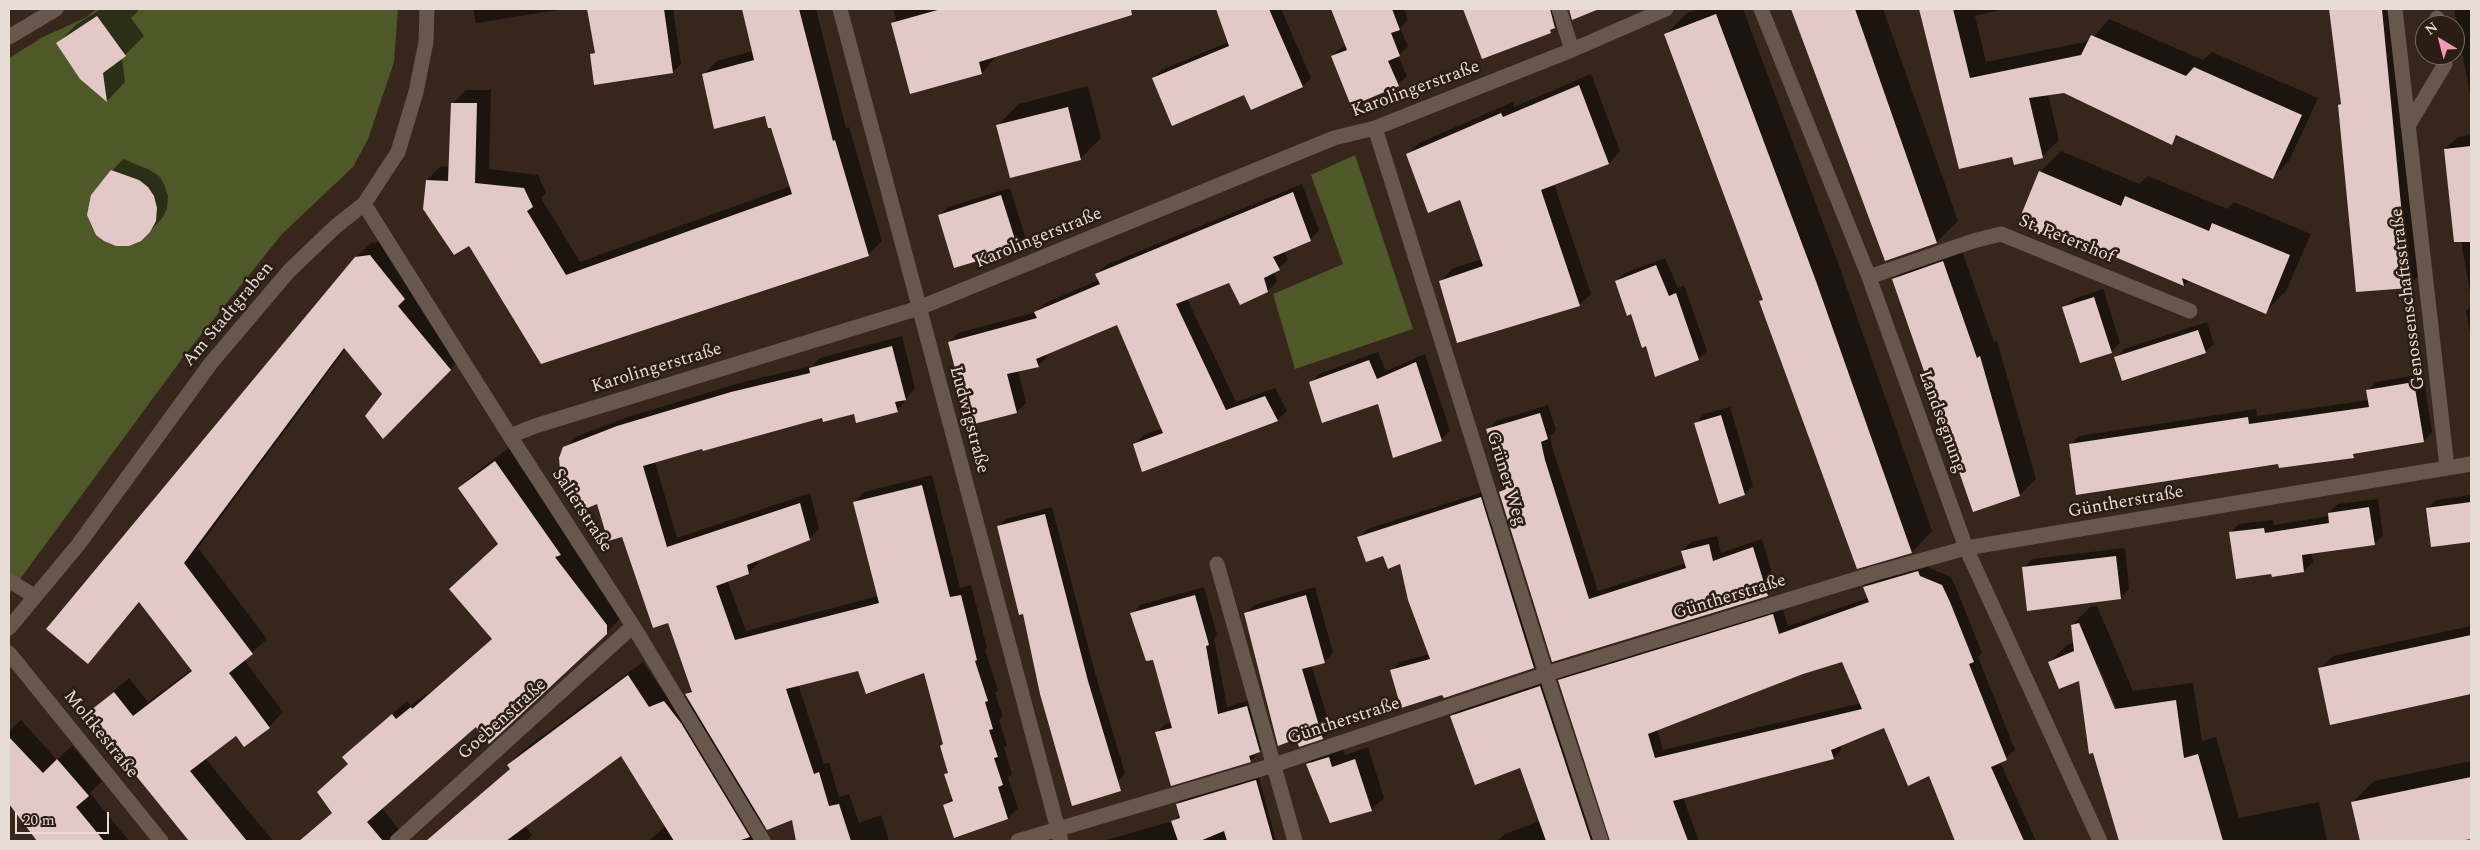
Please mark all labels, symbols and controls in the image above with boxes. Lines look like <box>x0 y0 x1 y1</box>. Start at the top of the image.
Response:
north arrow <box>2415 15 2465 65</box>
text: N <box>2420 17 2442 40</box>
street label: Karolingerstraße <box>1349 57 1483 123</box>
street label: Karolingerstraße <box>972 204 1106 274</box>
street label: Genossenschaftsstraße <box>2387 207 2431 391</box>
street label: St. Petershof <box>2015 211 2117 269</box>
street label: Am Stadtgraben <box>179 258 279 372</box>
street label: Karolingerstraße <box>589 339 725 399</box>
street label: Ludwigstraße <box>943 364 993 476</box>
street label: Landsegnung <box>1912 368 1970 476</box>
street label: Grüner Weg <box>1480 429 1530 529</box>
street label: Salierstraße <box>546 465 616 557</box>
street label: Güntherstraße <box>2067 482 2185 524</box>
street label: Güntherstraße <box>1671 571 1789 625</box>
street label: Goebenstraße <box>454 675 552 765</box>
street label: Moltkestraße <box>58 687 142 783</box>
street label: Güntherstraße <box>1285 694 1403 750</box>
scale bar <box>18 802 111 834</box>
text: 20 m <box>23 809 55 832</box>

